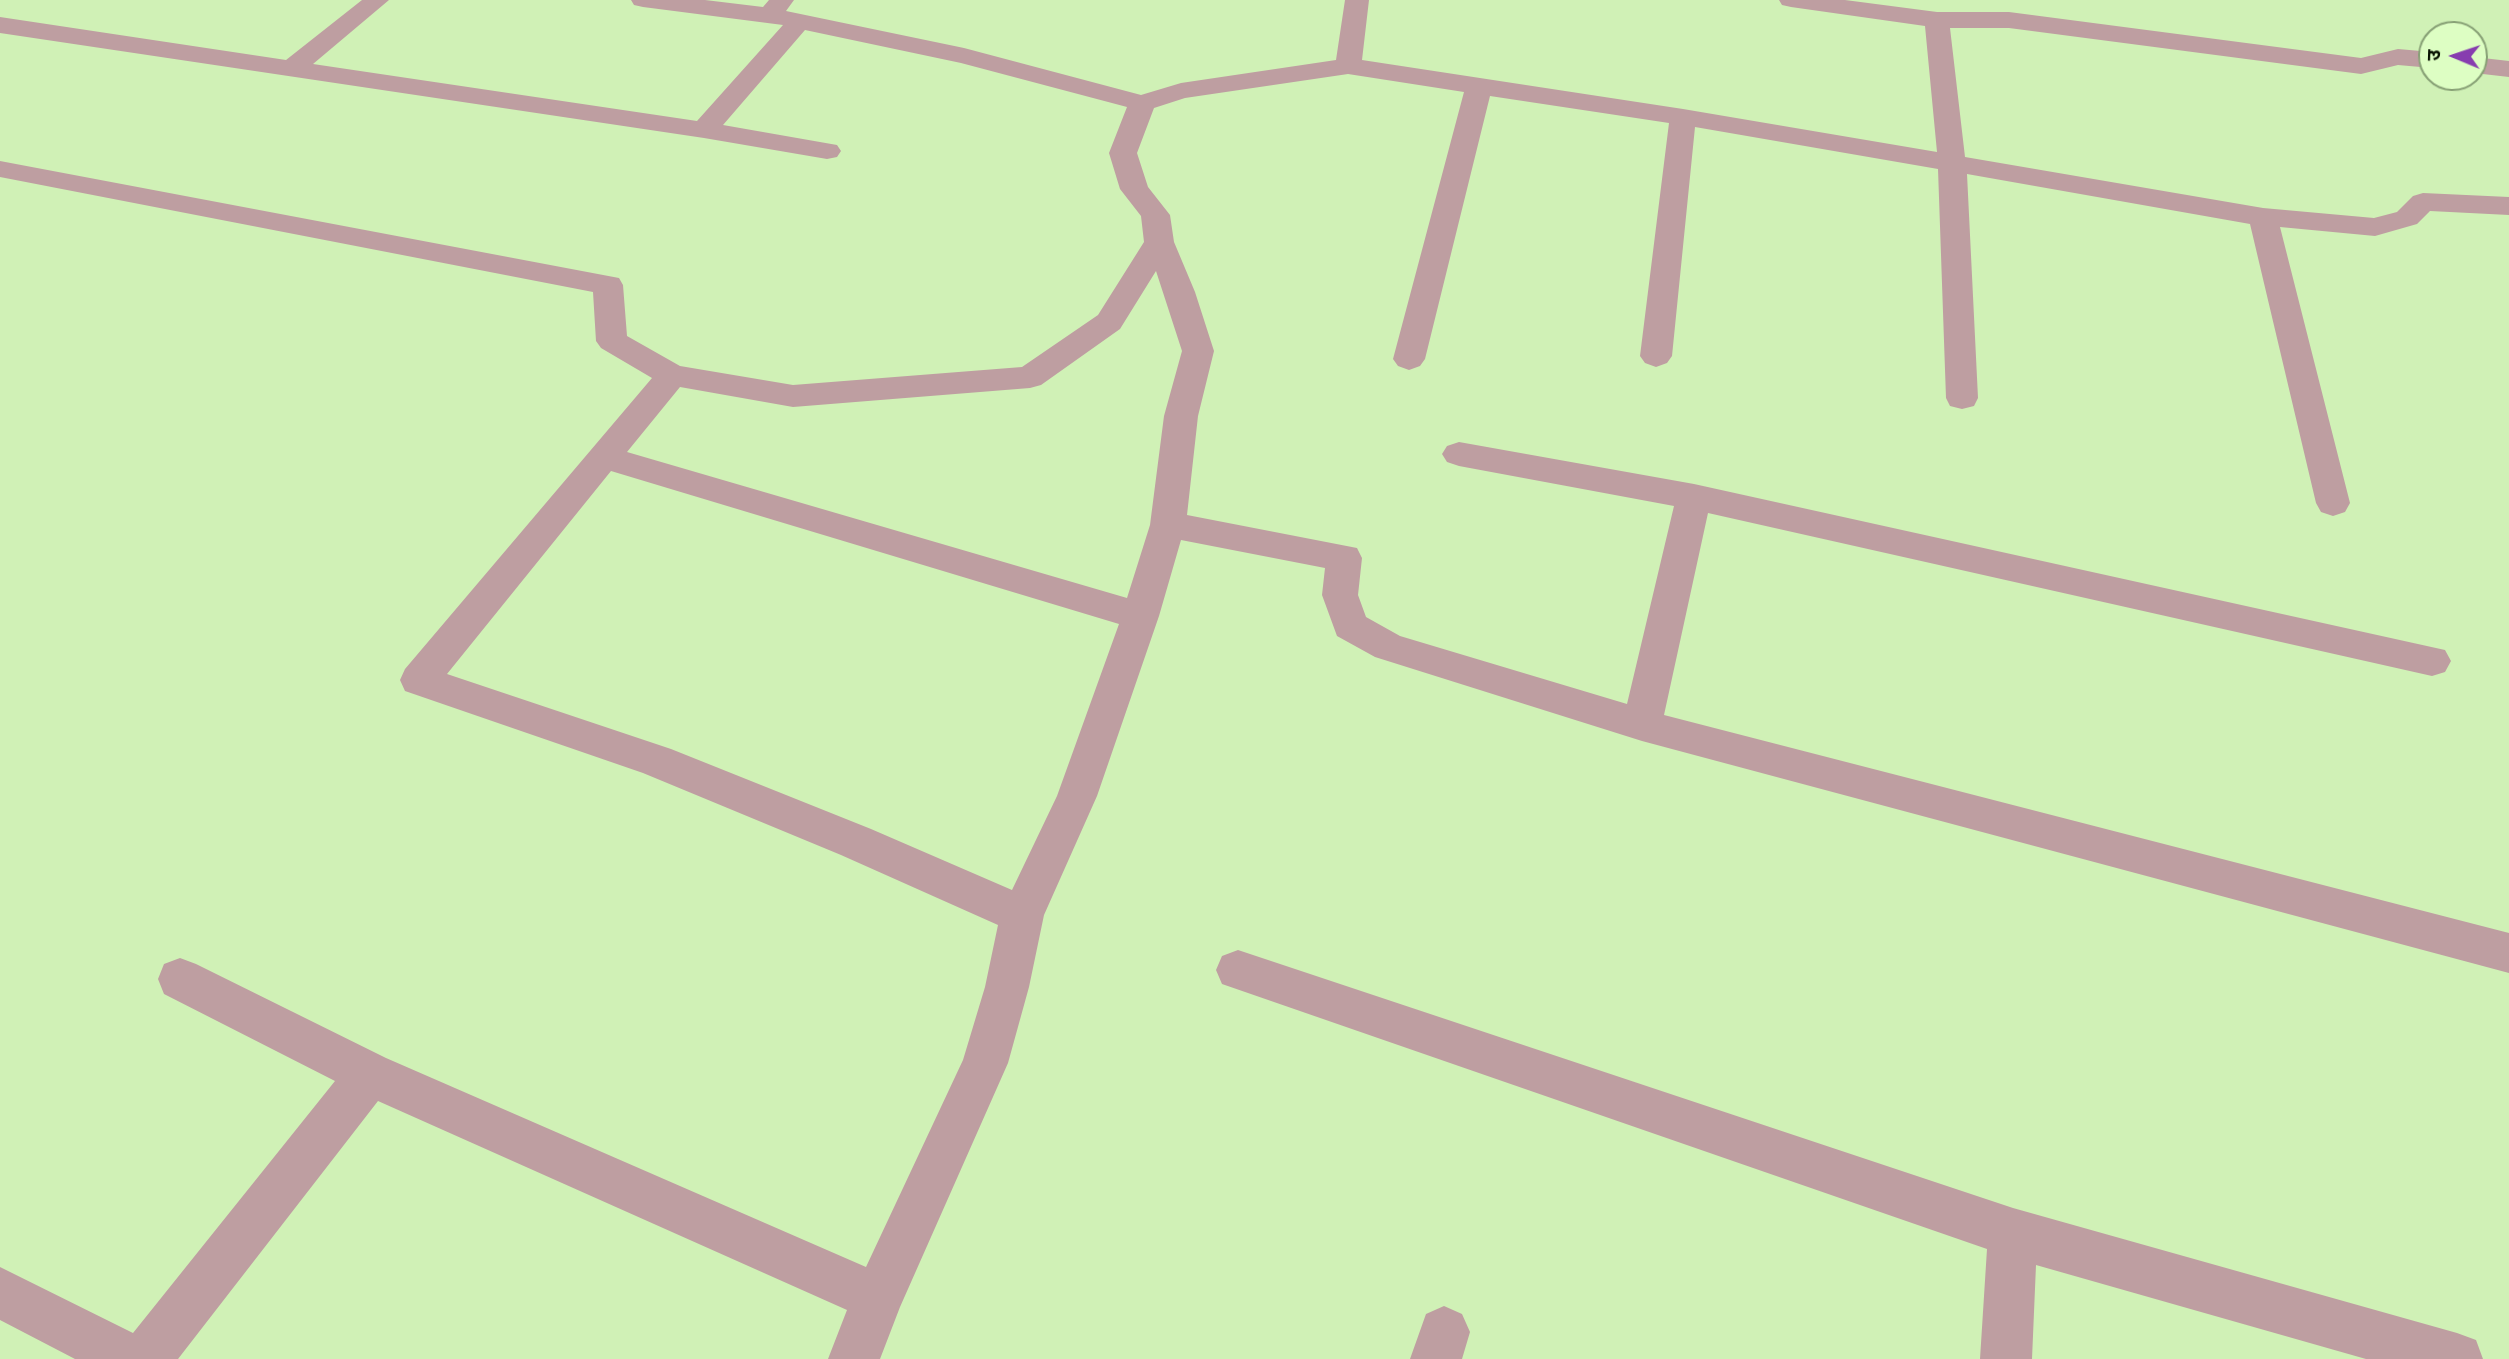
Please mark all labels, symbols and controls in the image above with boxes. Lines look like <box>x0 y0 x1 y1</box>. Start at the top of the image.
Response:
north arrow <box>2418 21 2488 91</box>
text: उ <box>2422 49 2445 61</box>

